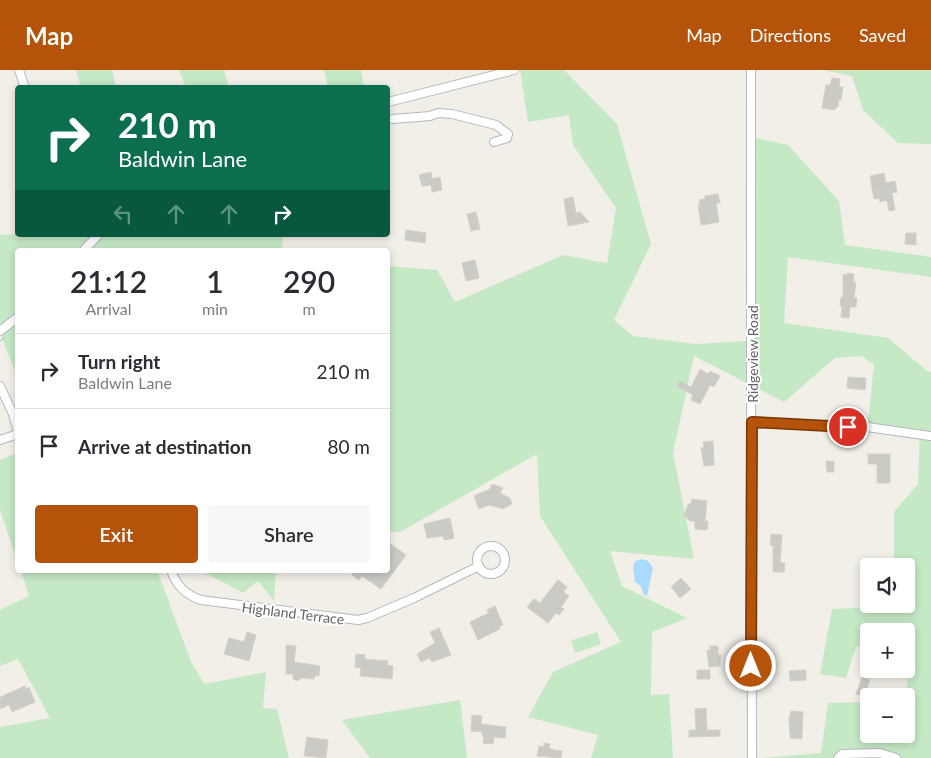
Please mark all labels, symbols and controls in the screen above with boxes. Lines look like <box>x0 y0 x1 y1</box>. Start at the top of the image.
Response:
text: Map <box>25 21 73 50</box>
text: Map <box>686 24 722 46</box>
text: Directions <box>750 24 831 46</box>
text: Saved <box>859 24 906 46</box>
text: 210 m <box>118 103 217 145</box>
icon: right <box>35 105 100 170</box>
text: Baldwin Lane <box>118 145 247 172</box>
icon: left <box>109 200 137 228</box>
icon: ahead <box>162 200 190 228</box>
icon: ahead <box>215 200 243 228</box>
icon: right <box>268 200 296 228</box>
text: 21:12 <box>70 263 147 299</box>
text: 1 <box>206 263 224 299</box>
text: 290 <box>283 263 335 299</box>
text: Arrival <box>85 299 132 318</box>
text: min <box>202 299 228 318</box>
text: m <box>302 299 316 318</box>
street label: Ridgeview Road <box>744 305 761 403</box>
text: Turn right <box>78 350 160 373</box>
icon: right <box>35 357 63 385</box>
text: 210 m <box>316 360 370 383</box>
text: Baldwin Lane <box>78 373 172 392</box>
pin <box>827 406 869 448</box>
icon: arrive <box>834 413 862 441</box>
icon: arrive <box>35 432 63 460</box>
text: Arrive at destination <box>78 435 251 458</box>
text: 80 m <box>327 435 370 458</box>
button: Exit <box>35 505 198 563</box>
button: Share <box>208 505 370 563</box>
map controls <box>860 558 915 743</box>
button: sound <box>860 558 915 613</box>
street label: Highland Terrace <box>241 598 345 628</box>
button: + <box>860 623 915 678</box>
position arrow <box>724 639 776 691</box>
button: − <box>860 688 915 743</box>

